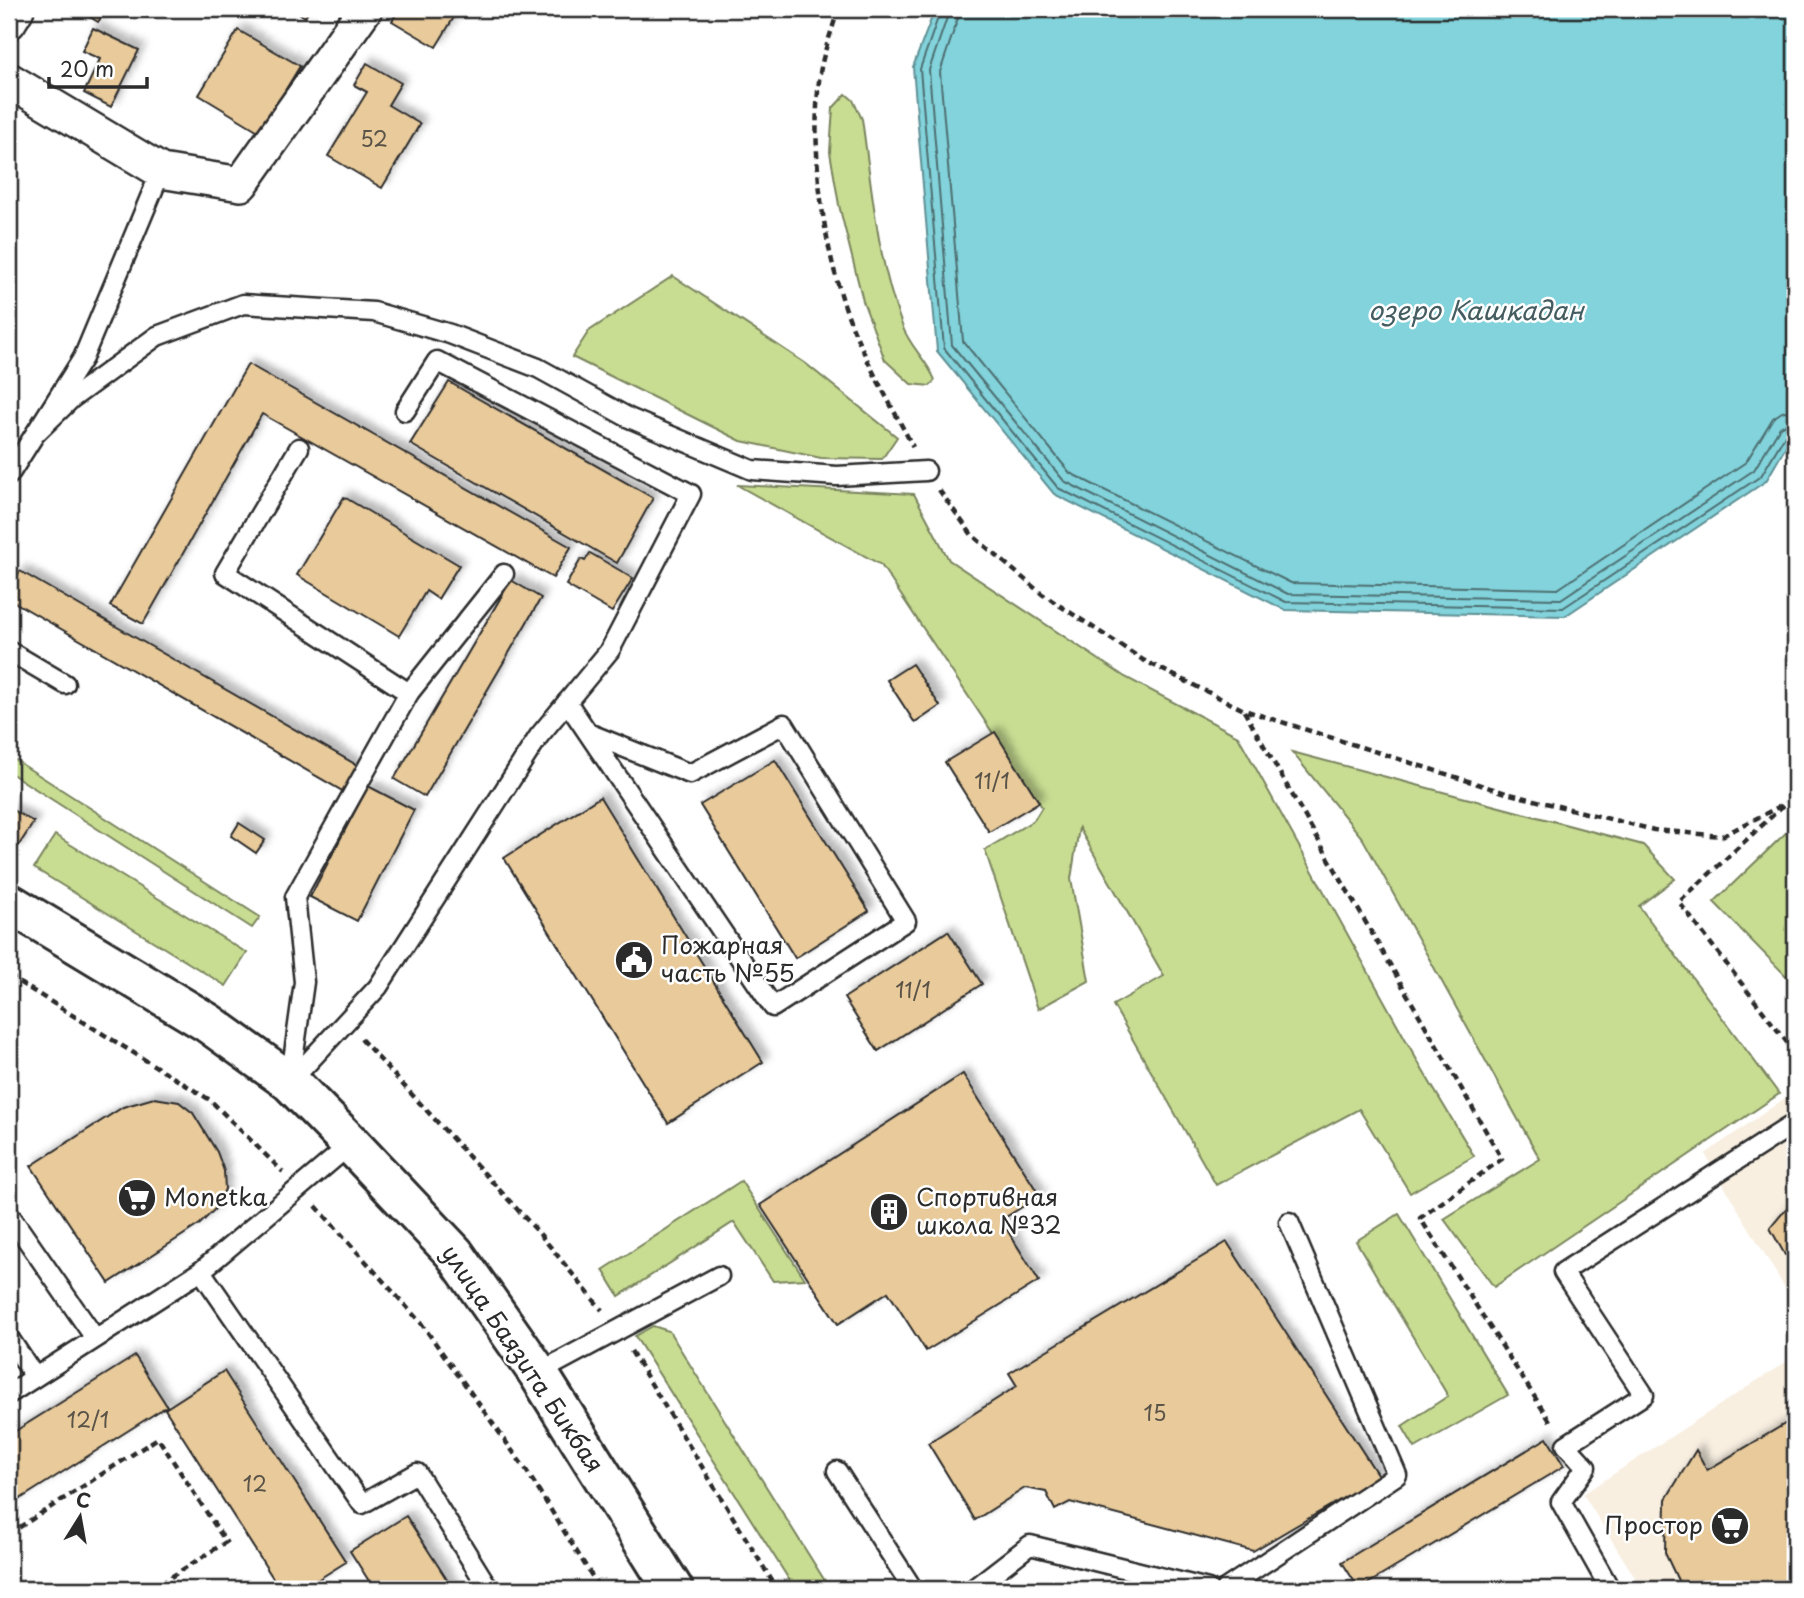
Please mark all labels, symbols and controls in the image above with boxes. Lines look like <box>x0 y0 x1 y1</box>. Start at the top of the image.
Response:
scale bar <box>49 46 147 90</box>
text: 20 m <box>60 52 114 84</box>
house number: 52 <box>360 122 388 154</box>
water label: озеро Кашкадан <box>1368 290 1586 329</box>
house number: 11/1 <box>974 764 1010 796</box>
place label: Пожарная часть №55 <box>661 926 795 990</box>
public building icon: Пожарная часть №55 <box>613 939 655 981</box>
house number: 11/1 <box>895 973 931 1005</box>
supermarket icon: Monetka <box>116 1177 158 1219</box>
place label: Monetka <box>164 1178 267 1214</box>
place label: Спортивная школа №32 <box>916 1178 1061 1242</box>
building icon: Спортивная школа №32 <box>868 1191 910 1233</box>
street label: улица Баязита Бикбая <box>434 1236 614 1479</box>
house number: 15 <box>1144 1396 1166 1428</box>
house number: 12/1 <box>67 1403 109 1435</box>
house number: 12 <box>243 1467 267 1499</box>
north arrow <box>46 1482 116 1552</box>
text: С <box>74 1484 93 1514</box>
supermarket icon: Простор <box>1709 1505 1751 1547</box>
place label: Простор <box>1605 1506 1703 1542</box>

